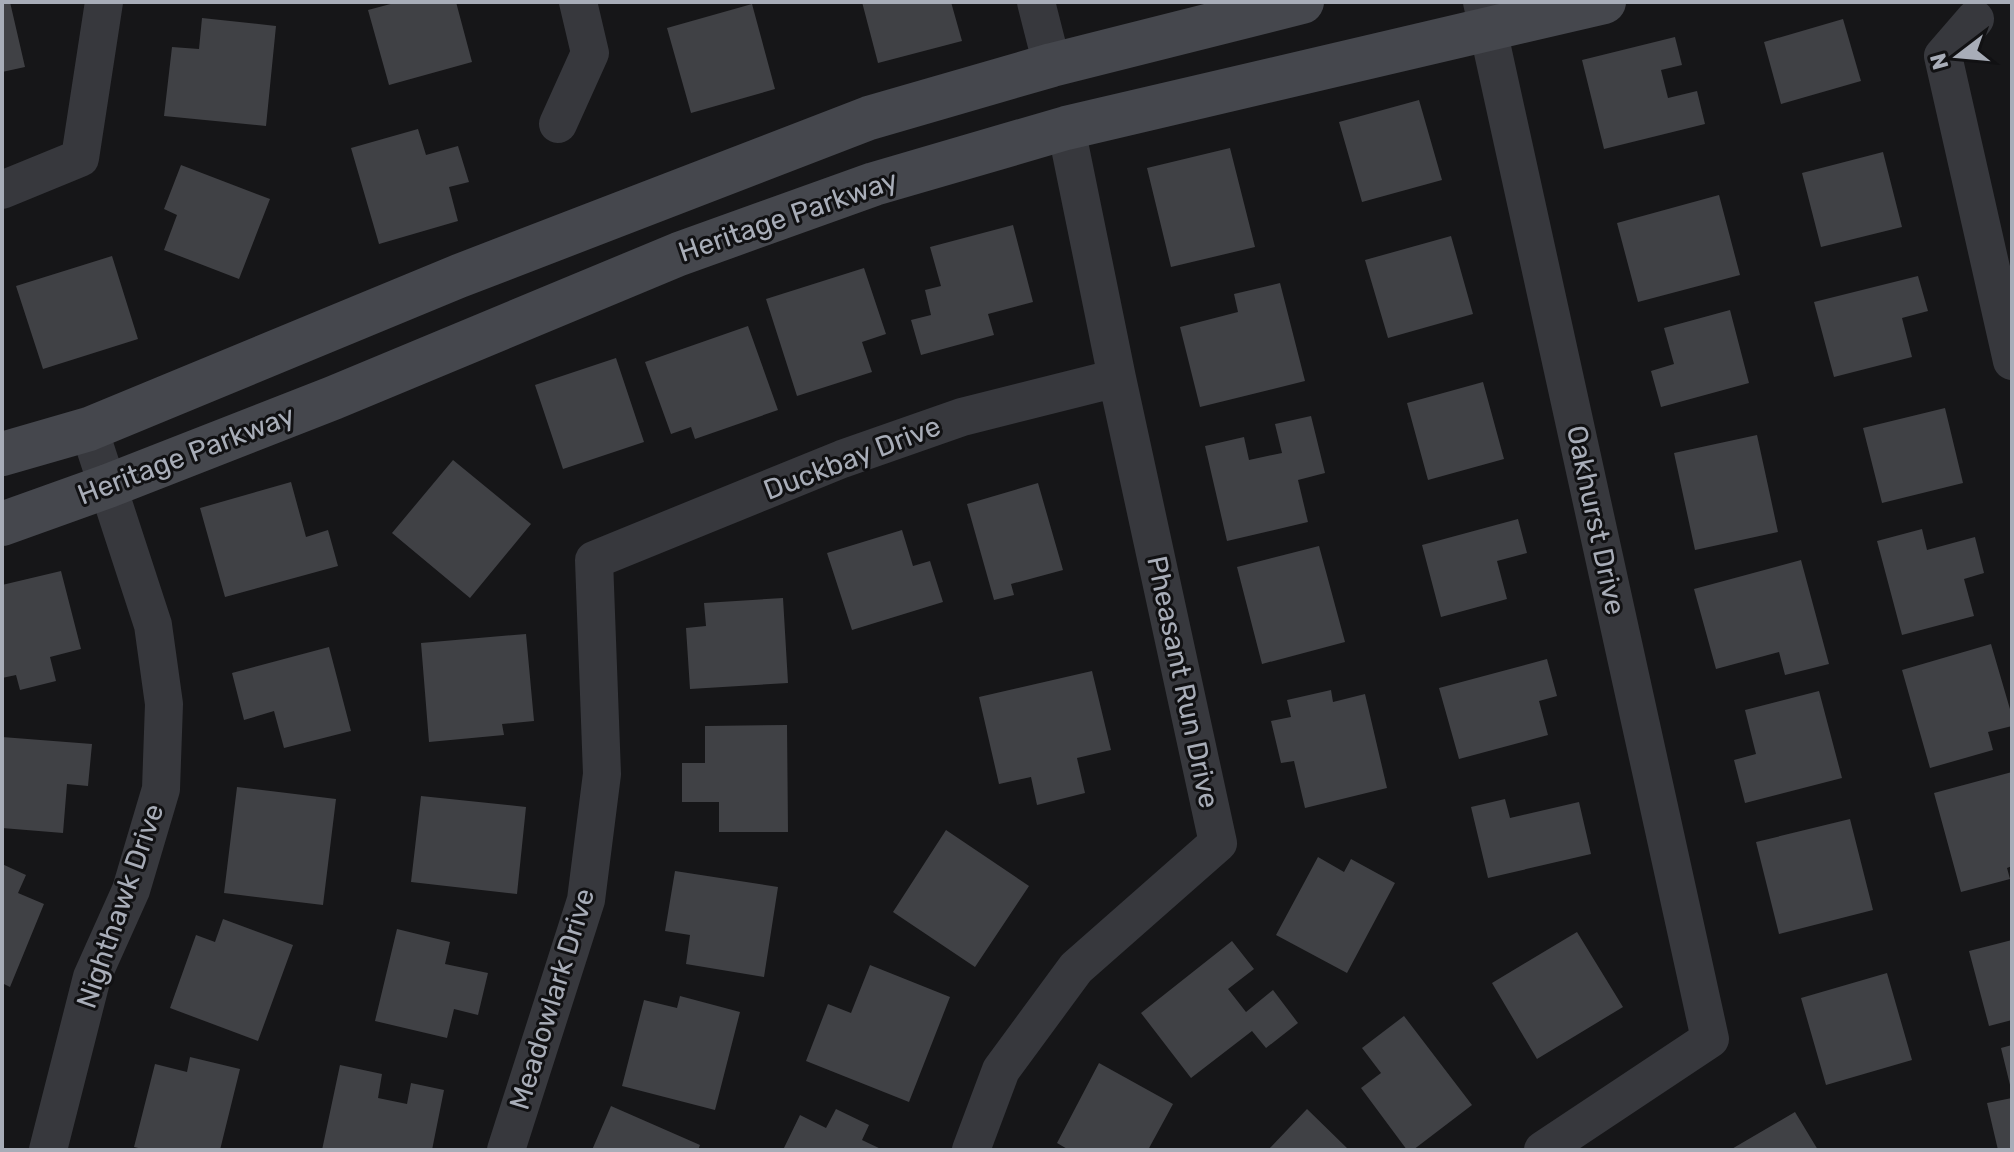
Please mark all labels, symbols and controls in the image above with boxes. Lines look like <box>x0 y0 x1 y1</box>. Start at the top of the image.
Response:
north arrow <box>1918 16 1998 96</box>
text: N <box>1924 50 1954 73</box>
street label: Heritage Parkway <box>674 163 902 269</box>
street label: Heritage Parkway <box>73 398 299 512</box>
street label: Duckbay Drive <box>759 409 945 507</box>
street label: Oakhurst Drive <box>1560 422 1632 618</box>
street label: Pheasant Run Drive <box>1140 553 1226 811</box>
street label: Nighthawk Drive <box>70 799 170 1013</box>
street label: Meadowlark Drive <box>503 884 601 1114</box>

